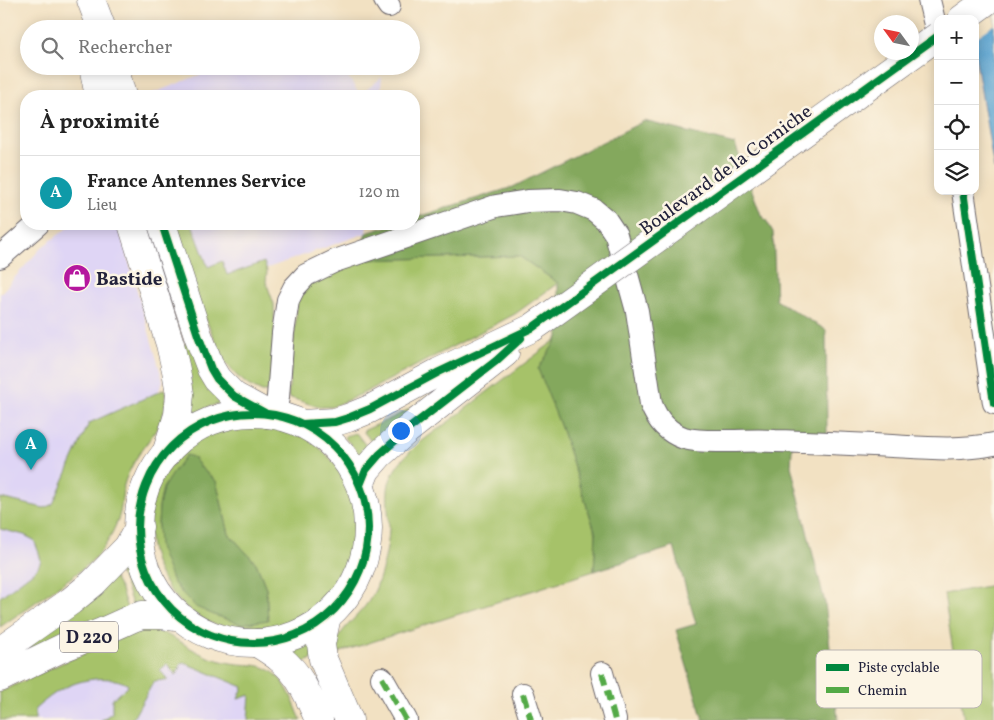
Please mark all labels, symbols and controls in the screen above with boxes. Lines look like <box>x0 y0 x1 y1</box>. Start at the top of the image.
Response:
north arrow <box>874 15 919 60</box>
map controls <box>934 15 979 195</box>
button: + <box>934 15 979 60</box>
search box <box>20 20 420 75</box>
icon: search <box>38 34 66 62</box>
text: Rechercher <box>78 35 172 61</box>
button: − <box>934 60 979 105</box>
street label: Boulevard de la Corniche <box>635 99 818 242</box>
button: locate <box>934 105 979 150</box>
text: À proximité <box>40 108 159 137</box>
button: layers <box>934 150 979 195</box>
text: France Antennes Service <box>87 169 306 195</box>
text: A <box>50 182 62 204</box>
text: 120 m <box>358 182 400 204</box>
text: Lieu <box>87 195 117 217</box>
shop icon: Bastide <box>62 263 92 293</box>
place label: Bastide <box>96 267 163 293</box>
your location <box>388 418 414 444</box>
pin: A <box>15 429 47 470</box>
road number: D 220 <box>60 622 118 652</box>
legend <box>816 650 982 708</box>
text: Piste cyclable <box>858 659 940 678</box>
text: Chemin <box>858 682 907 701</box>

